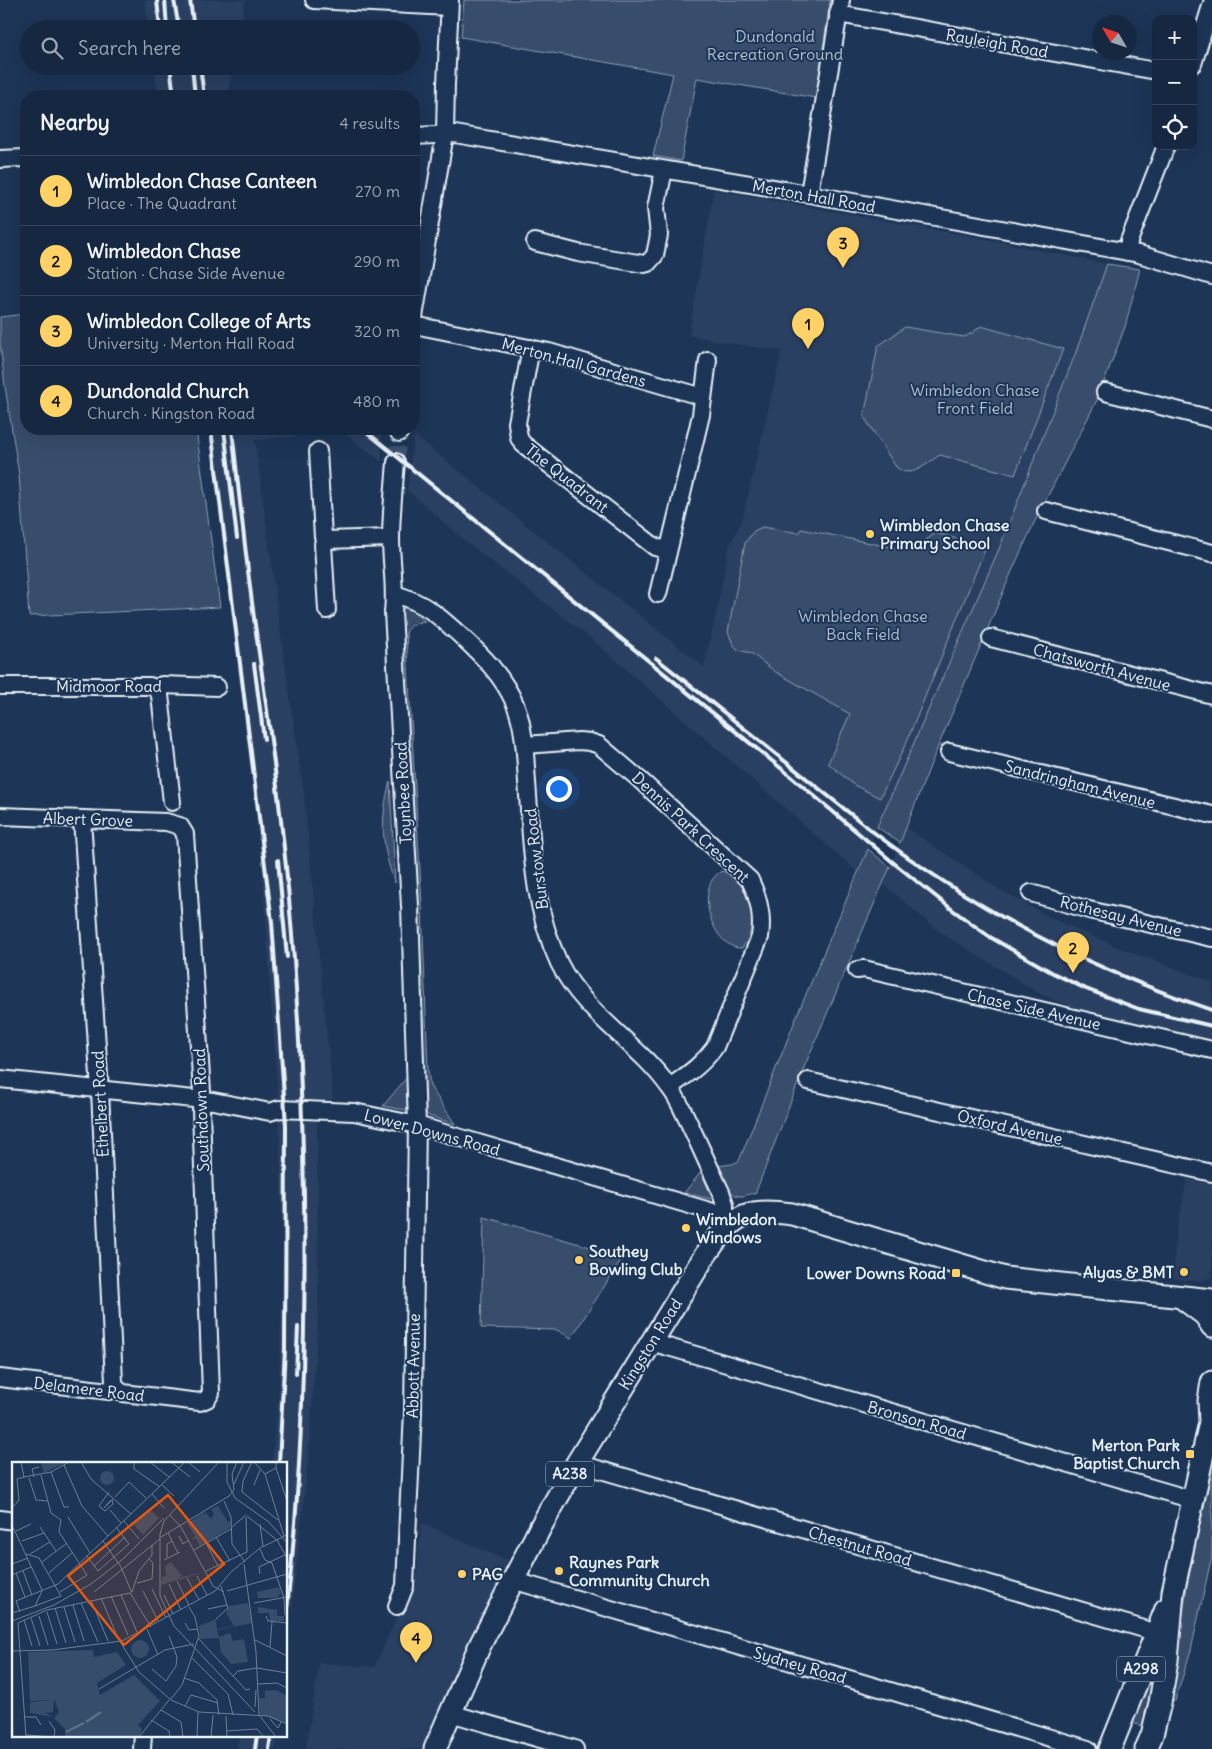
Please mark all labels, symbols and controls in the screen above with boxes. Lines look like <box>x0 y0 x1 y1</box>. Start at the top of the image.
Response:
north arrow <box>1092 15 1137 60</box>
map controls <box>1152 15 1197 150</box>
button: + <box>1152 15 1197 60</box>
search box <box>20 20 420 75</box>
street label: Rayleigh Road <box>944 24 1050 62</box>
park label: Dundonald Recreation Ground <box>707 26 843 64</box>
icon: search <box>38 34 66 62</box>
text: Search here <box>78 36 181 60</box>
button: − <box>1152 60 1197 105</box>
button: locate <box>1152 105 1197 150</box>
text: Nearby <box>40 109 110 136</box>
text: 4 results <box>339 113 400 133</box>
text: Wimbledon Chase Canteen <box>87 169 317 193</box>
street label: Merton Hall Road <box>751 175 877 217</box>
text: 1 <box>53 181 59 201</box>
text: 270 m <box>355 181 400 201</box>
text: Place · The Quadrant <box>87 193 237 213</box>
pin: 3 <box>827 227 859 268</box>
text: Wimbledon Chase <box>87 239 241 263</box>
text: 2 <box>52 251 60 271</box>
text: 290 m <box>354 251 400 271</box>
text: Station · Chase Side Avenue <box>87 263 285 283</box>
pin: 1 <box>792 308 824 349</box>
text: Wimbledon College of Arts <box>87 309 311 333</box>
text: 3 <box>51 321 61 341</box>
text: 320 m <box>354 321 400 341</box>
text: University · Merton Hall Road <box>87 333 295 353</box>
street label: Merton Hall Gardens <box>500 333 648 391</box>
text: Dundonald Church <box>87 379 249 403</box>
park label: Wimbledon Chase Front Field <box>910 380 1040 418</box>
text: 4 <box>51 391 61 411</box>
text: 480 m <box>353 391 400 411</box>
text: Church · Kingston Road <box>87 403 255 423</box>
street label: The Quadrant <box>521 439 613 517</box>
place label: Wimbledon Chase Primary School <box>880 515 1010 554</box>
marker: Wimbledon Chase Primary School <box>864 528 876 540</box>
park label: Wimbledon Chase Back Field <box>798 606 928 644</box>
street label: Chatsworth Avenue <box>1031 639 1173 695</box>
street label: Midmoor Road <box>56 676 162 696</box>
street label: Toynbee Road <box>390 741 416 845</box>
street label: Sandringham Avenue <box>1002 756 1158 812</box>
street label: Dennis Park Crescent <box>628 767 754 887</box>
your location <box>546 776 572 802</box>
street label: Albert Grove <box>42 807 134 831</box>
street label: Burstow Road <box>520 807 552 911</box>
street label: Rothesay Avenue <box>1058 891 1184 941</box>
pin: 2 <box>1057 932 1089 973</box>
street label: Chase Side Avenue <box>965 984 1103 1034</box>
street label: Southdown Road <box>189 1048 213 1172</box>
street label: Ethelbert Road <box>87 1050 113 1158</box>
street label: Lower Downs Road <box>362 1104 502 1160</box>
street label: Oxford Avenue <box>955 1105 1065 1149</box>
place label: Wimbledon Windows <box>696 1209 777 1247</box>
marker: Wimbledon Windows <box>680 1222 692 1234</box>
place label: Southey Bowling Club <box>589 1241 683 1280</box>
marker: Southey Bowling Club <box>573 1254 585 1266</box>
place label: Alyas & BMT <box>1083 1262 1175 1283</box>
place label: Lower Downs Road <box>806 1263 947 1283</box>
marker: Alyas & BMT <box>1178 1266 1190 1278</box>
marker: Lower Downs Road <box>950 1267 962 1279</box>
street label: Kingston Road <box>614 1295 686 1393</box>
street label: Abbott Avenue <box>402 1313 424 1419</box>
street label: Delamere Road <box>33 1372 145 1406</box>
street label: Bronson Road <box>865 1396 969 1444</box>
place label: Merton Park Baptist Church <box>1073 1435 1180 1474</box>
marker: Merton Park Baptist Church <box>1184 1448 1196 1460</box>
inset map <box>12 1462 288 1736</box>
road number: A238 <box>546 1462 594 1486</box>
street label: Chestnut Road <box>806 1522 914 1570</box>
place label: Raynes Park Community Church <box>569 1552 710 1591</box>
place label: PAG <box>472 1564 503 1584</box>
marker: Raynes Park Community Church <box>553 1565 565 1577</box>
marker: PAG <box>456 1568 468 1580</box>
pin: 4 <box>400 1622 432 1663</box>
street label: Sydney Road <box>751 1642 849 1688</box>
road number: A298 <box>1117 1656 1165 1682</box>

